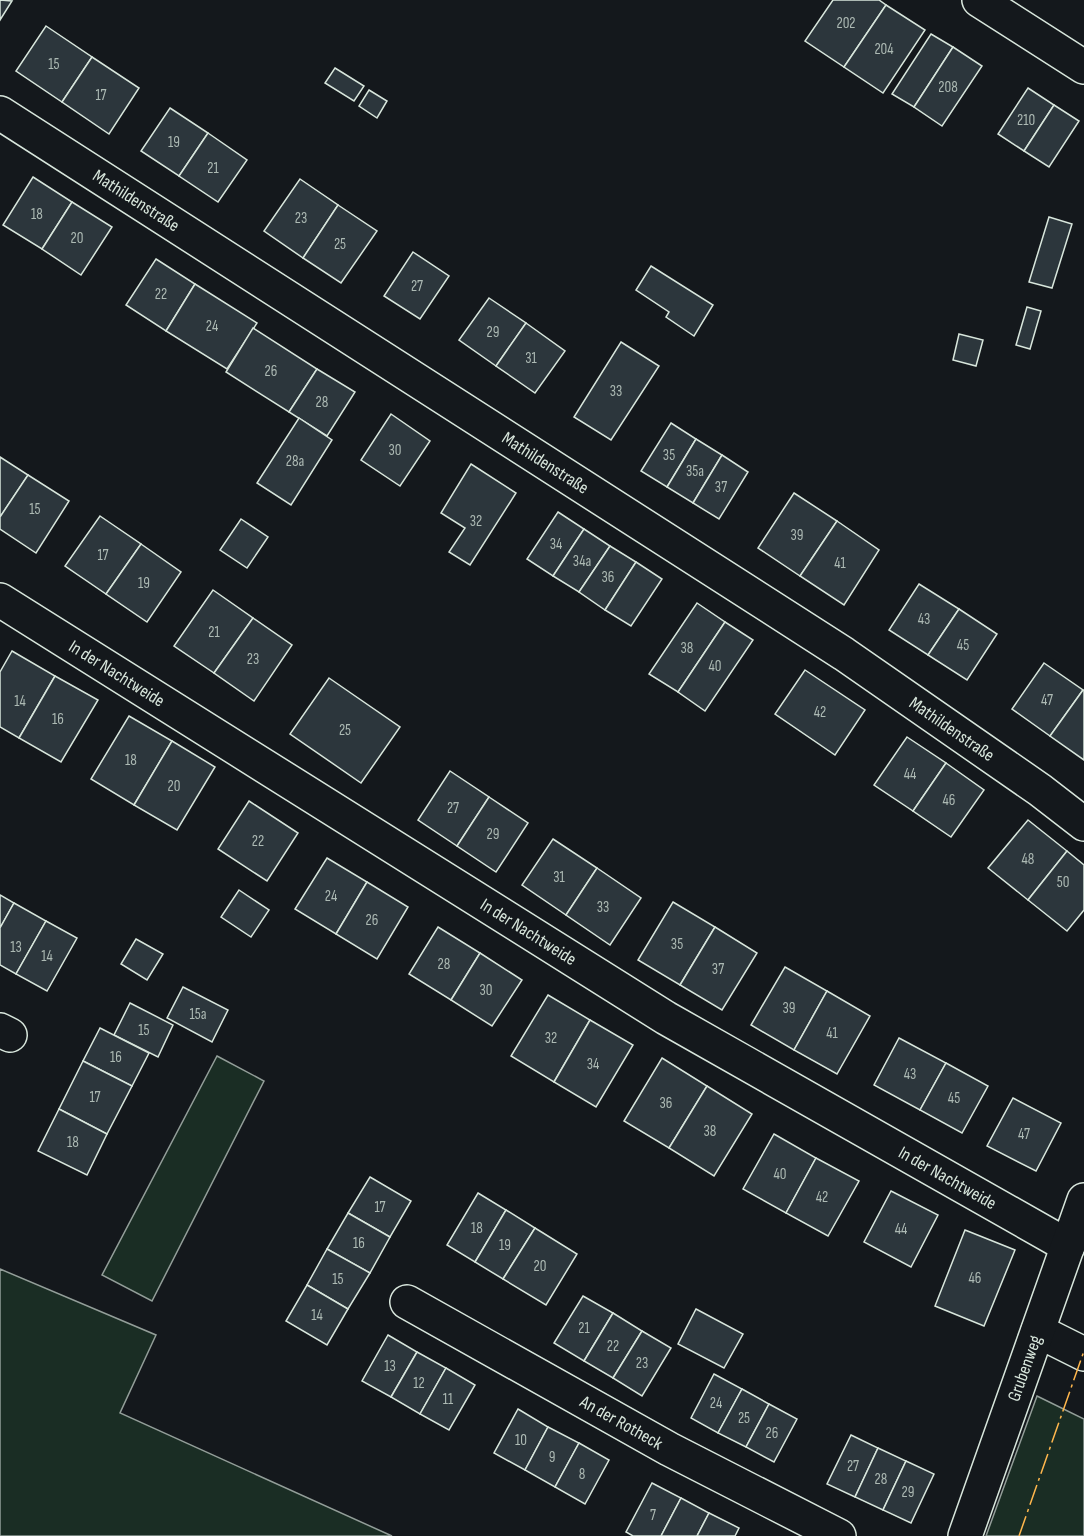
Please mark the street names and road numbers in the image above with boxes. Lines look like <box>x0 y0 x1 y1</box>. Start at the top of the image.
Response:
street label: Mathildenstraße <box>89 165 183 236</box>
street label: Mathildenstraße <box>498 428 592 499</box>
street label: In der Nachtweide <box>65 636 168 712</box>
street label: Mathildenstraße <box>905 693 998 766</box>
street label: In der Nachtweide <box>476 894 580 970</box>
street label: In der Nachtweide <box>895 1142 1000 1214</box>
street label: Grubenweg <box>1004 1333 1046 1404</box>
street label: An der Rotheck <box>575 1391 666 1454</box>

